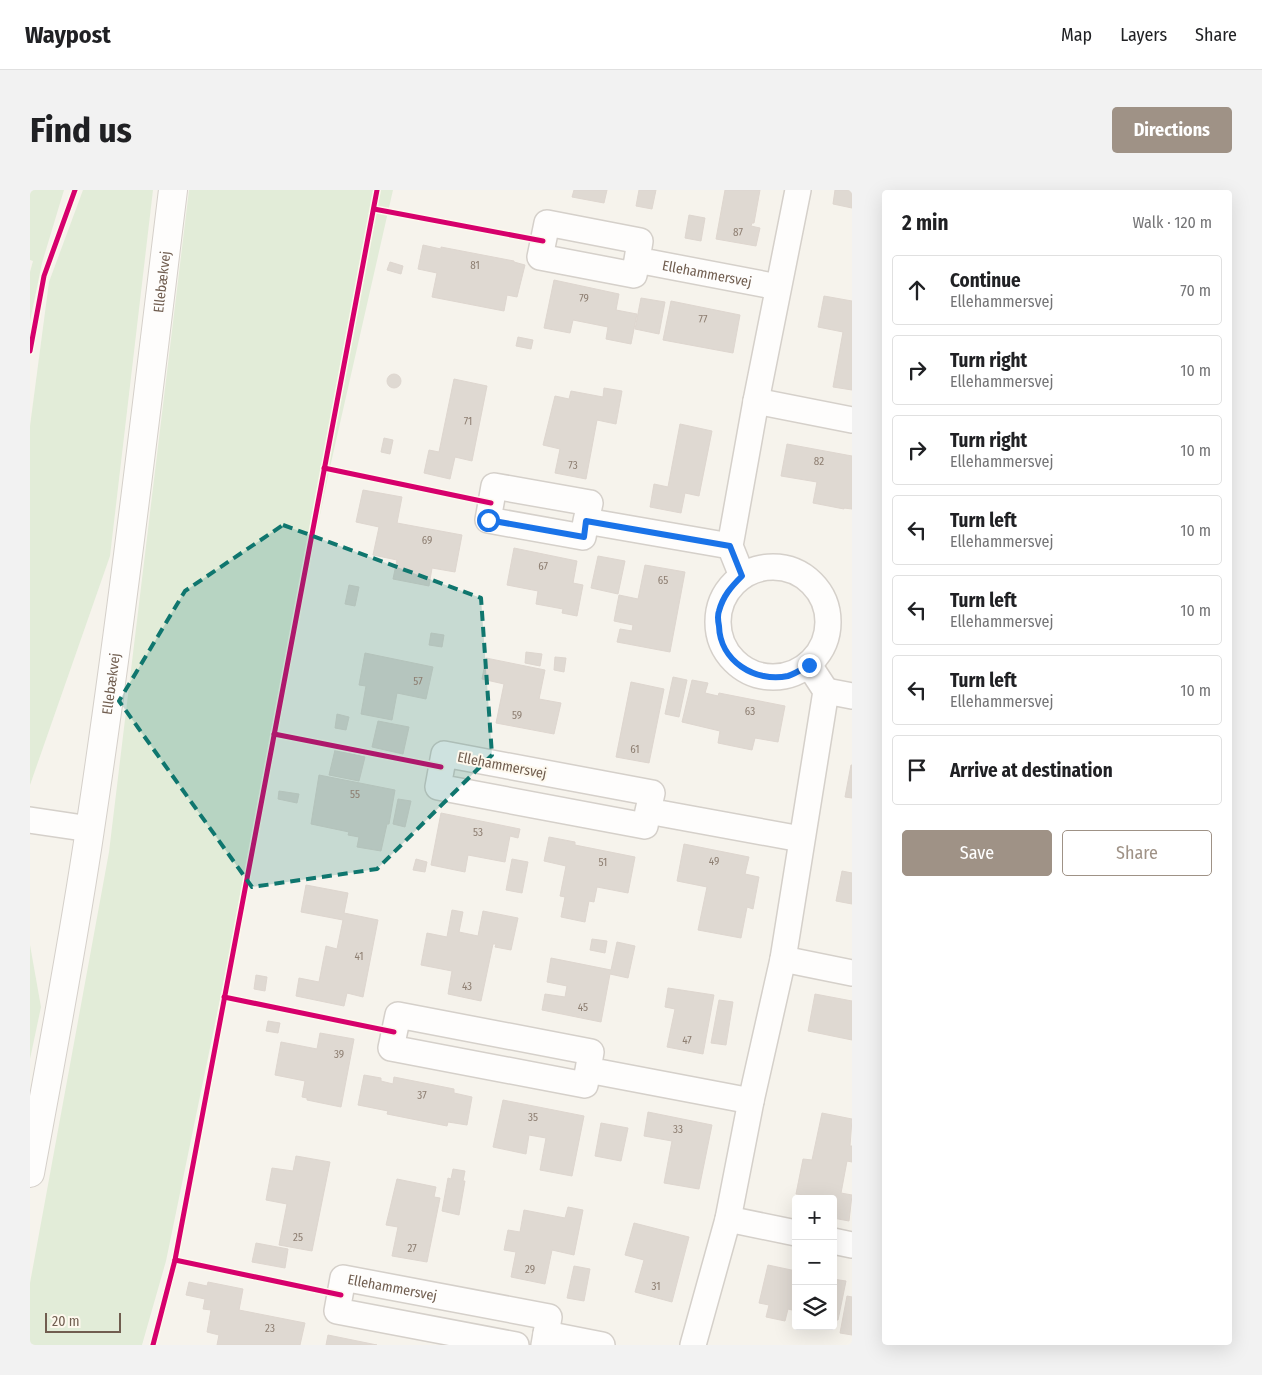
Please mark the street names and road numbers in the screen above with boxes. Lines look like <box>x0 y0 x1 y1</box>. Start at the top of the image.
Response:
street label: Ellebækvej <box>150 250 175 314</box>
street label: Ellehammersvej <box>661 257 753 291</box>
street label: Ellebækvej <box>99 652 124 716</box>
street label: Ellehammersvej <box>456 749 548 782</box>
street label: Ellehammersvej <box>346 1271 438 1305</box>

